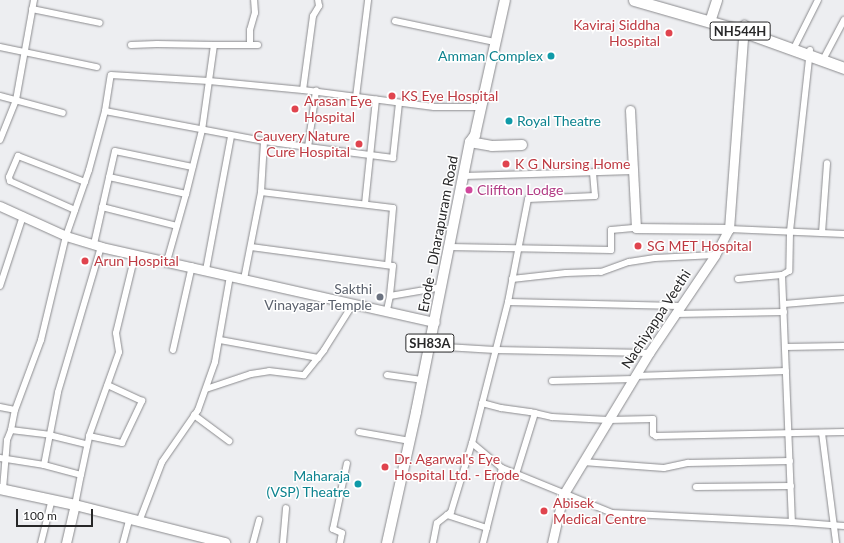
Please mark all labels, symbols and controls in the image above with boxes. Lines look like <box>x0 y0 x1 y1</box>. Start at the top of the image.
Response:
place label: Kaviraj Siddha Hospital <box>573 17 660 50</box>
road number: NH544H <box>709 20 771 42</box>
marker: Kaviraj Siddha Hospital <box>663 27 675 39</box>
place label: Amman Complex <box>438 48 543 64</box>
marker: Amman Complex <box>546 51 556 61</box>
place label: KS Eye Hospital <box>401 88 498 104</box>
marker: KS Eye Hospital <box>386 90 398 102</box>
place label: Arasan Eye Hospital <box>304 93 372 126</box>
marker: Arasan Eye Hospital <box>289 103 301 115</box>
place label: Royal Theatre <box>517 113 601 129</box>
marker: Royal Theatre <box>504 116 514 126</box>
place label: Cauvery Nature Cure Hospital <box>253 128 350 160</box>
marker: Cauvery Nature Cure Hospital <box>353 138 365 150</box>
street label: Erode - Dharapuram Road <box>415 154 461 314</box>
place label: K G Nursing Home <box>515 156 631 172</box>
marker: K G Nursing Home <box>500 158 512 170</box>
place label: Cliffton Lodge <box>477 182 563 198</box>
marker: Cliffton Lodge <box>464 185 474 195</box>
place label: SG MET Hospital <box>647 238 752 254</box>
marker: SG MET Hospital <box>632 240 644 252</box>
place label: Arun Hospital <box>94 253 179 269</box>
marker: Arun Hospital <box>79 255 91 267</box>
street label: Nachiyappa Veethi <box>618 266 694 372</box>
place label: Sakthi Vinayagar Temple <box>264 281 372 314</box>
marker: Sakthi Vinayagar Temple <box>375 292 385 302</box>
road number: SH83A <box>405 332 455 354</box>
place label: Dr. Agarwal's Eye Hospital Ltd. - Erode <box>394 451 520 484</box>
marker: Dr. Agarwal's Eye Hospital Ltd. - Erode <box>379 461 391 473</box>
place label: Maharaja (VSP) Theatre <box>266 468 350 500</box>
marker: Maharaja (VSP) Theatre <box>353 479 363 489</box>
place label: Abisek Medical Centre <box>553 495 646 528</box>
scale bar <box>18 501 95 527</box>
marker: Abisek Medical Centre <box>538 505 550 517</box>
text: 100 m <box>23 508 57 523</box>

